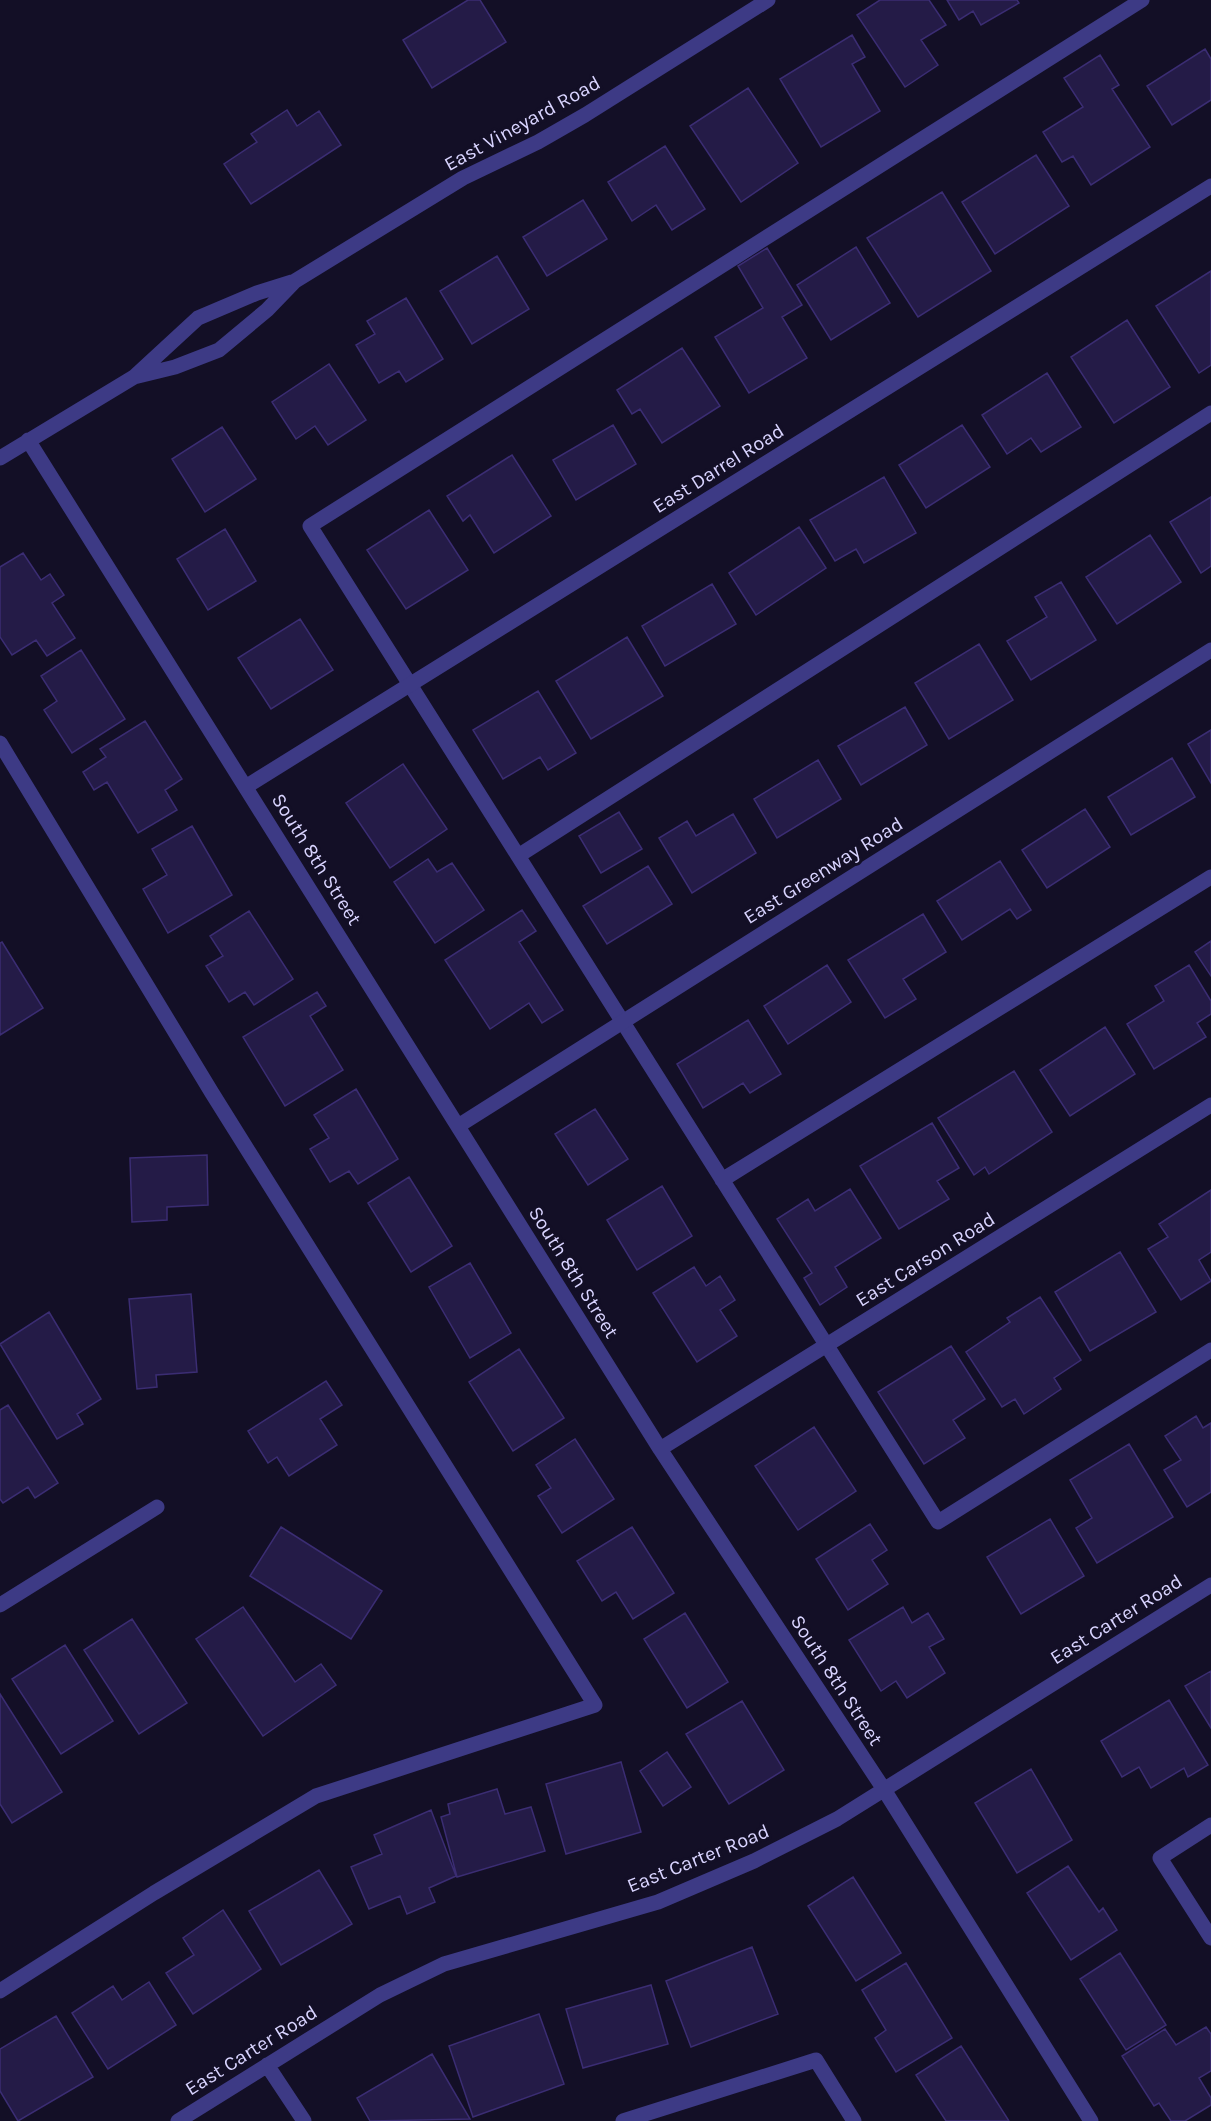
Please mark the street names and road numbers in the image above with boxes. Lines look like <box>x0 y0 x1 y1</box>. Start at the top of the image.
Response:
street label: East Vineyard Road <box>440 71 604 176</box>
street label: East Darrel Road <box>648 419 788 518</box>
street label: South 8th Street <box>267 789 367 930</box>
street label: East Greenway Road <box>739 812 907 929</box>
street label: South 8th Street <box>524 1202 624 1343</box>
street label: East Carson Road <box>851 1207 999 1312</box>
street label: East Carter Road <box>1046 1570 1187 1669</box>
street label: South 8th Street <box>786 1611 888 1750</box>
street label: East Carter Road <box>624 1819 773 1897</box>
street label: East Carter Road <box>181 2001 322 2100</box>

